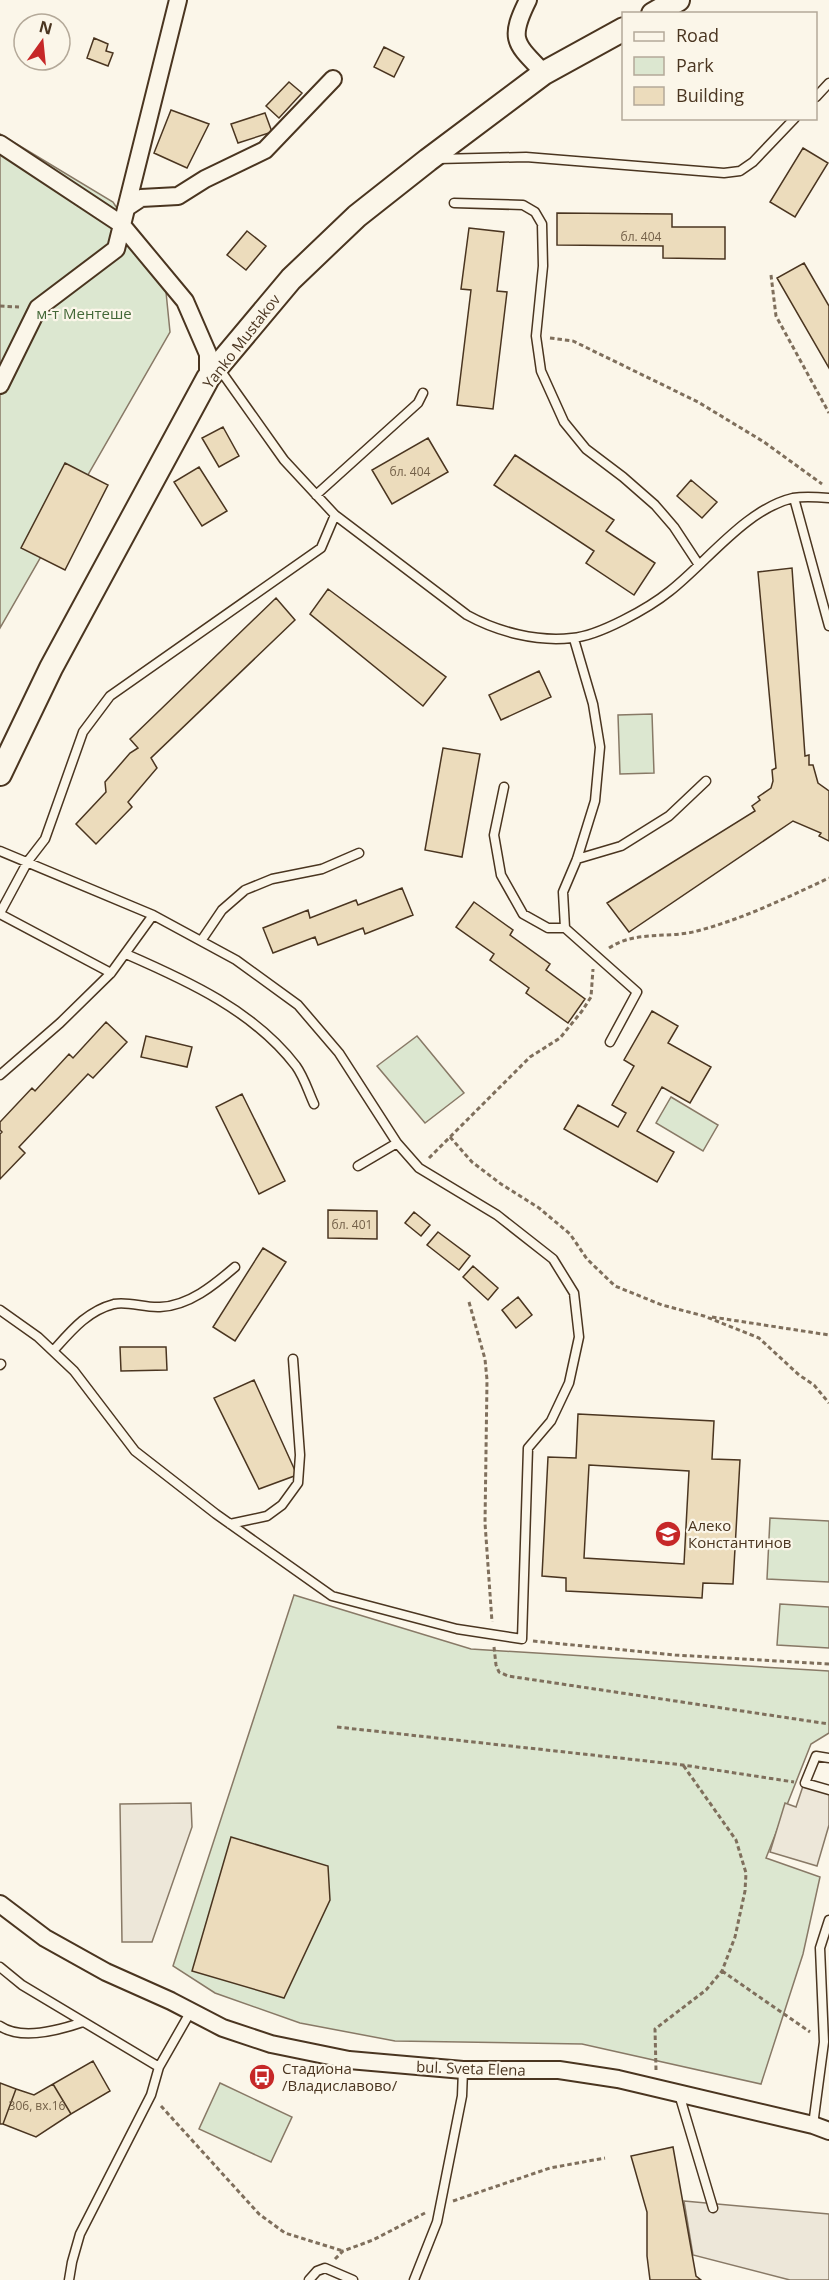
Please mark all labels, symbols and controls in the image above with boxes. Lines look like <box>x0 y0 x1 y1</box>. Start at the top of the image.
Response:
north arrow <box>12 12 72 72</box>
legend <box>622 12 817 120</box>
text: N <box>37 15 55 40</box>
text: Road <box>676 23 719 47</box>
text: Park <box>676 53 714 77</box>
text: Building <box>676 83 744 107</box>
house number: бл. 404 <box>621 228 662 245</box>
street label: Yanko Mustakov <box>198 289 284 392</box>
park label: м-т Ментeше <box>36 303 132 323</box>
house number: бл. 404 <box>390 463 431 480</box>
house number: бл. 401 <box>332 1216 372 1233</box>
place label: Алеко Константинов <box>688 1515 791 1552</box>
school or university icon: Алеко Константинов <box>653 1519 683 1549</box>
street label: bul. Sveta Elena <box>416 2056 526 2080</box>
place label: Стадиона /Владиславово/ <box>282 2058 398 2095</box>
bus stop icon: Стадиона /Владиславово/ <box>247 2062 277 2092</box>
house number: 306, вх.16 <box>9 2097 66 2114</box>

